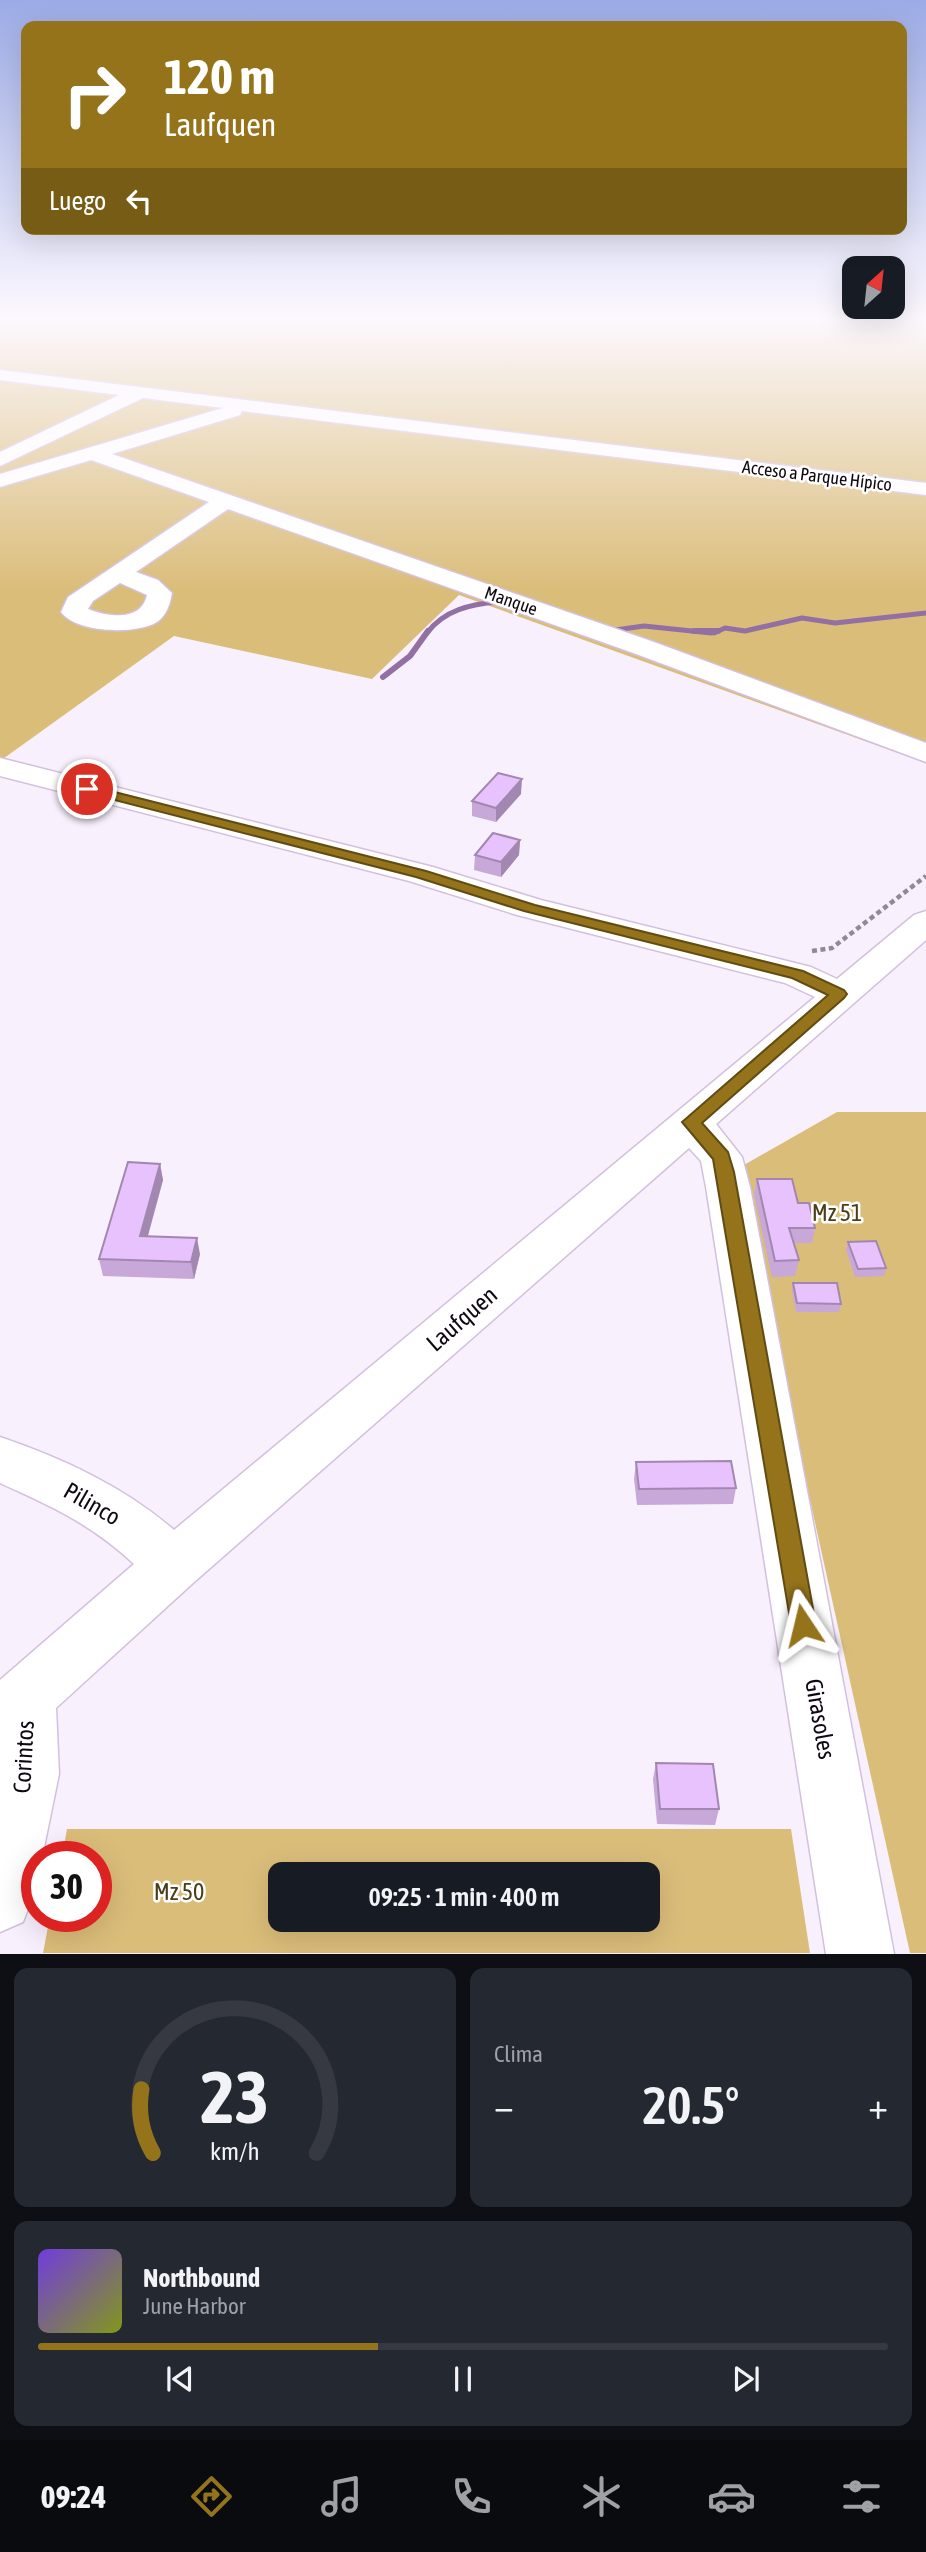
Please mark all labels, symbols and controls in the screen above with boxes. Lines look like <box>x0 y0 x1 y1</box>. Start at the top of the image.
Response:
text: 120 m <box>164 48 275 104</box>
icon: right <box>49 49 140 140</box>
text: Laufquen <box>164 106 276 143</box>
icon: left <box>120 182 158 220</box>
text: Luego <box>49 186 106 216</box>
north arrow <box>842 256 905 318</box>
map controls <box>842 256 905 319</box>
street label: Acceso a Parque Hípico <box>741 456 893 495</box>
street label: Manque <box>482 582 540 619</box>
pin <box>57 759 117 819</box>
icon: arrive <box>68 770 106 808</box>
park label: Mz 51 <box>812 1199 862 1226</box>
street label: Laufquen <box>421 1281 502 1356</box>
street label: Pilinco <box>59 1477 125 1530</box>
position arrow <box>766 1588 840 1662</box>
street label: Girasoles <box>800 1677 841 1761</box>
street label: Corintos <box>8 1720 39 1794</box>
speed limit sign: 30 <box>21 1841 112 1932</box>
park label: Mz 50 <box>154 1878 204 1905</box>
text: 09:25 · 1 min · 400 m <box>369 1882 559 1912</box>
text: Clima <box>494 2041 543 2067</box>
text: 23 <box>201 2056 269 2139</box>
text: 20.5° <box>643 2075 739 2135</box>
text: − <box>494 2084 514 2127</box>
text: + <box>868 2084 888 2127</box>
text: km/h <box>210 2137 260 2165</box>
text: Northbound <box>143 2263 260 2293</box>
text: June Harbor <box>143 2293 246 2319</box>
icon: previous <box>161 2360 199 2398</box>
icon: pause <box>444 2360 482 2398</box>
icon: next <box>727 2360 765 2398</box>
icon: directions <box>187 2472 236 2521</box>
icon: music <box>317 2472 366 2521</box>
icon: phone <box>447 2472 496 2521</box>
icon: climate <box>577 2472 626 2521</box>
icon: car <box>707 2472 756 2521</box>
icon: filters <box>837 2472 886 2521</box>
text: 09:24 <box>40 2478 106 2515</box>

